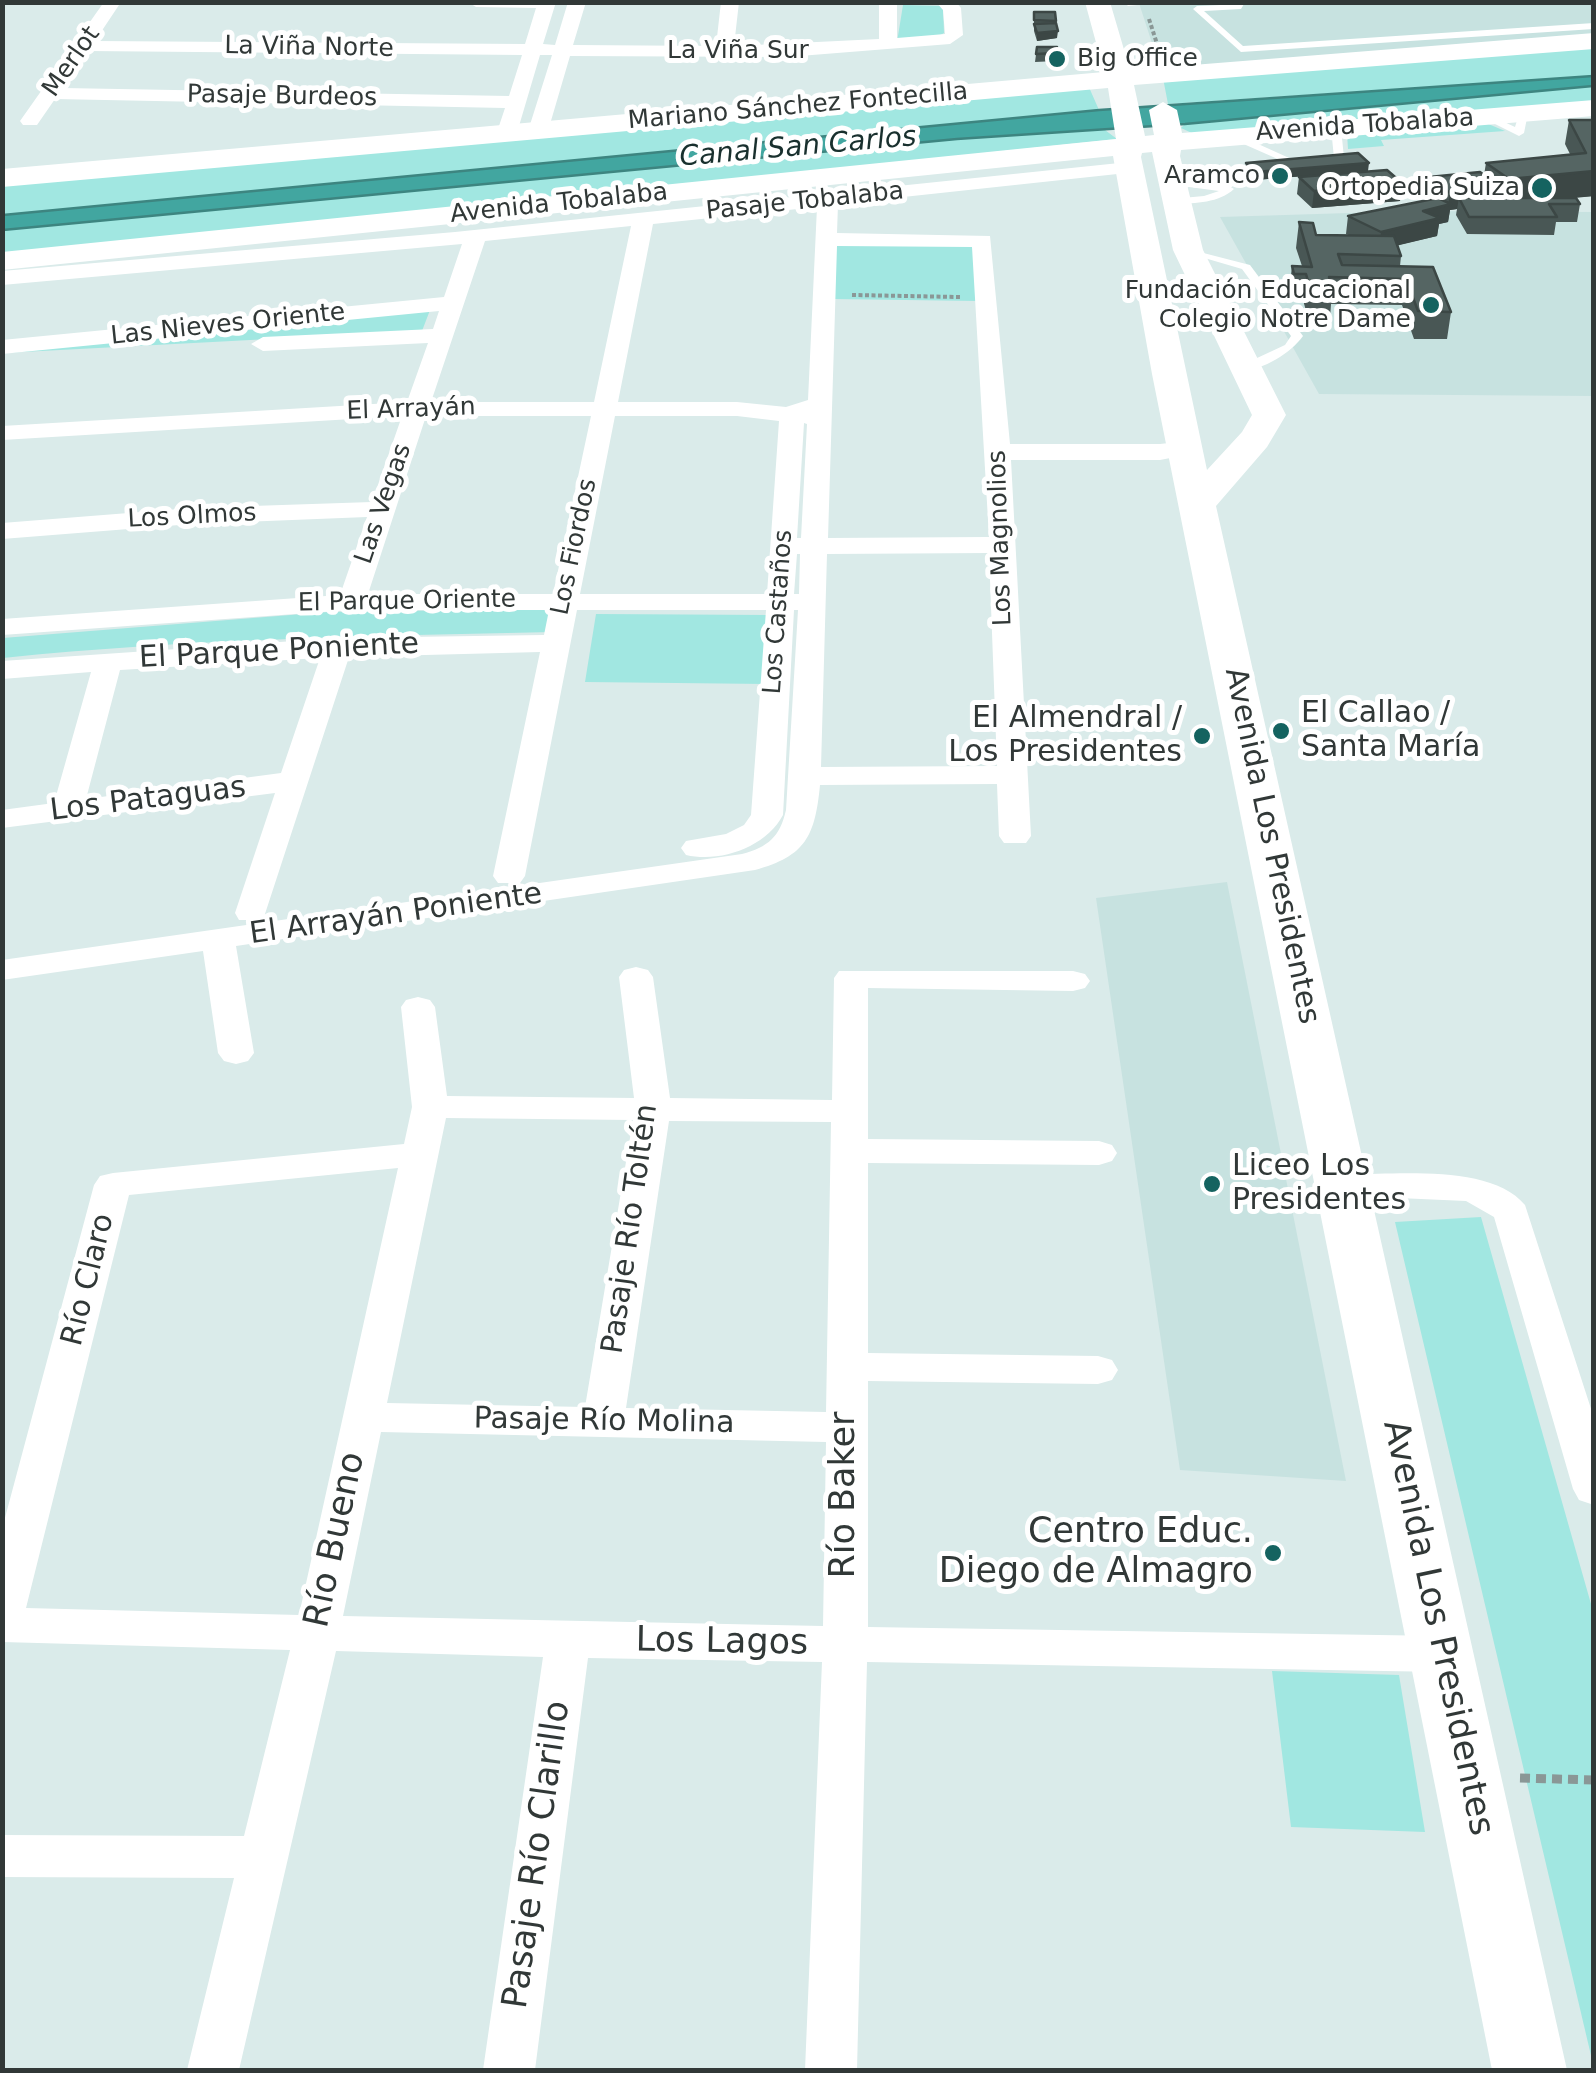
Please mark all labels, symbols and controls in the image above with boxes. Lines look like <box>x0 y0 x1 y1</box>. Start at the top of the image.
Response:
street label: Merlot <box>37 21 107 103</box>
street label: La Viña Norte <box>224 32 394 64</box>
street label: La Viña Sur <box>667 36 809 66</box>
place label: Big Office <box>1077 44 1198 74</box>
marker: Big Office <box>1046 48 1068 70</box>
street label: Mariano Sánchez Fontecilla <box>627 77 969 137</box>
street label: Pasaje Burdeos <box>187 80 377 114</box>
street label: Avenida Tobalaba <box>1255 103 1475 149</box>
water label: Canal San Carlos <box>678 121 918 175</box>
place label: Aramco <box>1164 161 1260 191</box>
marker: Aramco <box>1269 165 1291 187</box>
place label: Ortopedia Suiza <box>1321 173 1520 203</box>
marker: Ortopedia Suiza <box>1529 175 1555 201</box>
street label: Pasaje Tobalaba <box>705 177 905 227</box>
street label: Avenida Tobalaba <box>449 178 669 230</box>
place label: Fundación Educacional Colegio Notre Dame <box>1125 276 1411 335</box>
marker: Fundación Educacional Colegio Notre Dame <box>1420 294 1442 316</box>
street label: Las Nieves Oriente <box>109 298 347 352</box>
street label: El Arrayán <box>346 393 476 427</box>
street label: Las Vegas <box>349 440 419 568</box>
street label: Los Magnolios <box>983 450 1019 626</box>
street label: Los Fiordos <box>546 476 604 618</box>
street label: Los Olmos <box>127 499 257 535</box>
street label: Los Castaños <box>758 529 800 695</box>
street label: El Parque Oriente <box>298 585 516 619</box>
street label: El Parque Poniente <box>138 627 420 677</box>
street label: Avenida Los Presidentes <box>1216 665 1326 1027</box>
place label: El Callao / Santa María <box>1301 696 1480 766</box>
place label: El Almendral / Los Presidentes <box>948 701 1182 772</box>
marker: El Callao / Santa María <box>1270 720 1292 742</box>
marker: El Almendral / Los Presidentes <box>1191 725 1213 747</box>
street label: Los Pataguas <box>48 770 248 830</box>
street label: El Arrayán Poniente <box>247 877 545 953</box>
street label: Pasaje Río Toltén <box>596 1102 666 1356</box>
place label: Liceo Los Presidentes <box>1232 1149 1406 1220</box>
marker: Liceo Los Presidentes <box>1201 1173 1223 1195</box>
street label: Río Claro <box>55 1210 123 1350</box>
street label: Pasaje Río Molina <box>473 1402 735 1442</box>
street label: Río Baker <box>824 1412 866 1578</box>
street label: Avenida Los Presidentes <box>1372 1417 1502 1839</box>
street label: Río Bueno <box>297 1449 375 1631</box>
place label: Centro Educ. Diego de Almagro <box>939 1512 1253 1594</box>
marker: Centro Educ. Diego de Almagro <box>1262 1542 1284 1564</box>
street label: Los Lagos <box>635 1620 809 1666</box>
street label: Pasaje Río Clarillo <box>496 1698 580 2012</box>

